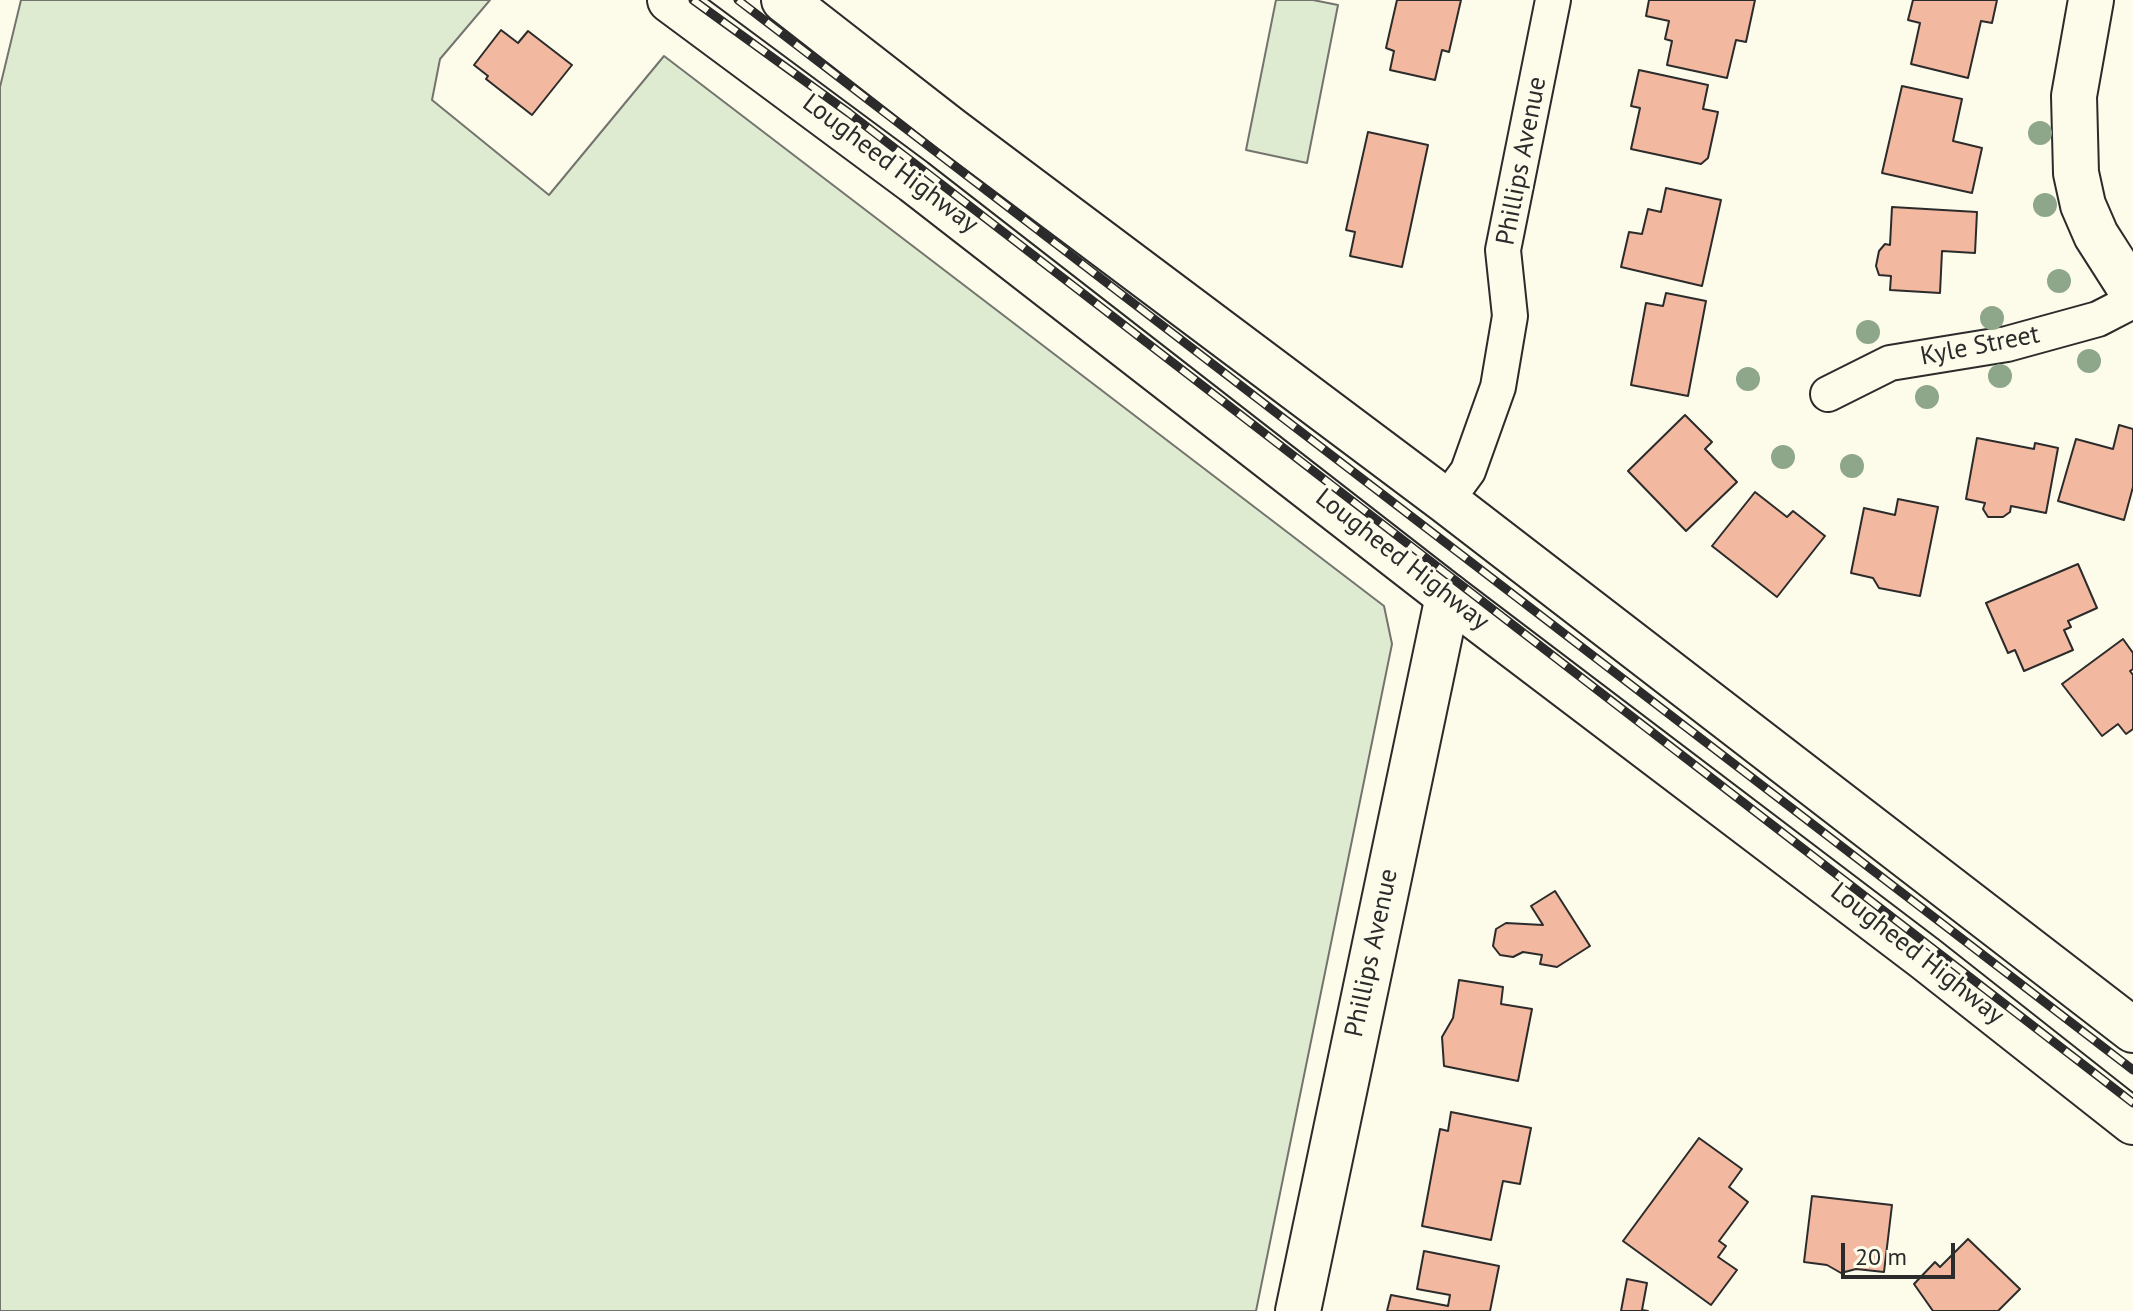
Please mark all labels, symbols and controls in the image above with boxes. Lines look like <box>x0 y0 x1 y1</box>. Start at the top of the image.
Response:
street label: Phillips Avenue <box>1490 74 1554 248</box>
street label: Lougheed Highway <box>796 88 984 240</box>
street label: Kyle Street <box>1918 319 2042 373</box>
street label: Lougheed Highway <box>1309 482 1495 638</box>
street label: Phillips Avenue <box>1339 866 1405 1040</box>
street label: Lougheed Highway <box>1824 876 2010 1032</box>
scale bar <box>1845 1227 1959 1277</box>
text: 20 m <box>1855 1241 1907 1272</box>

